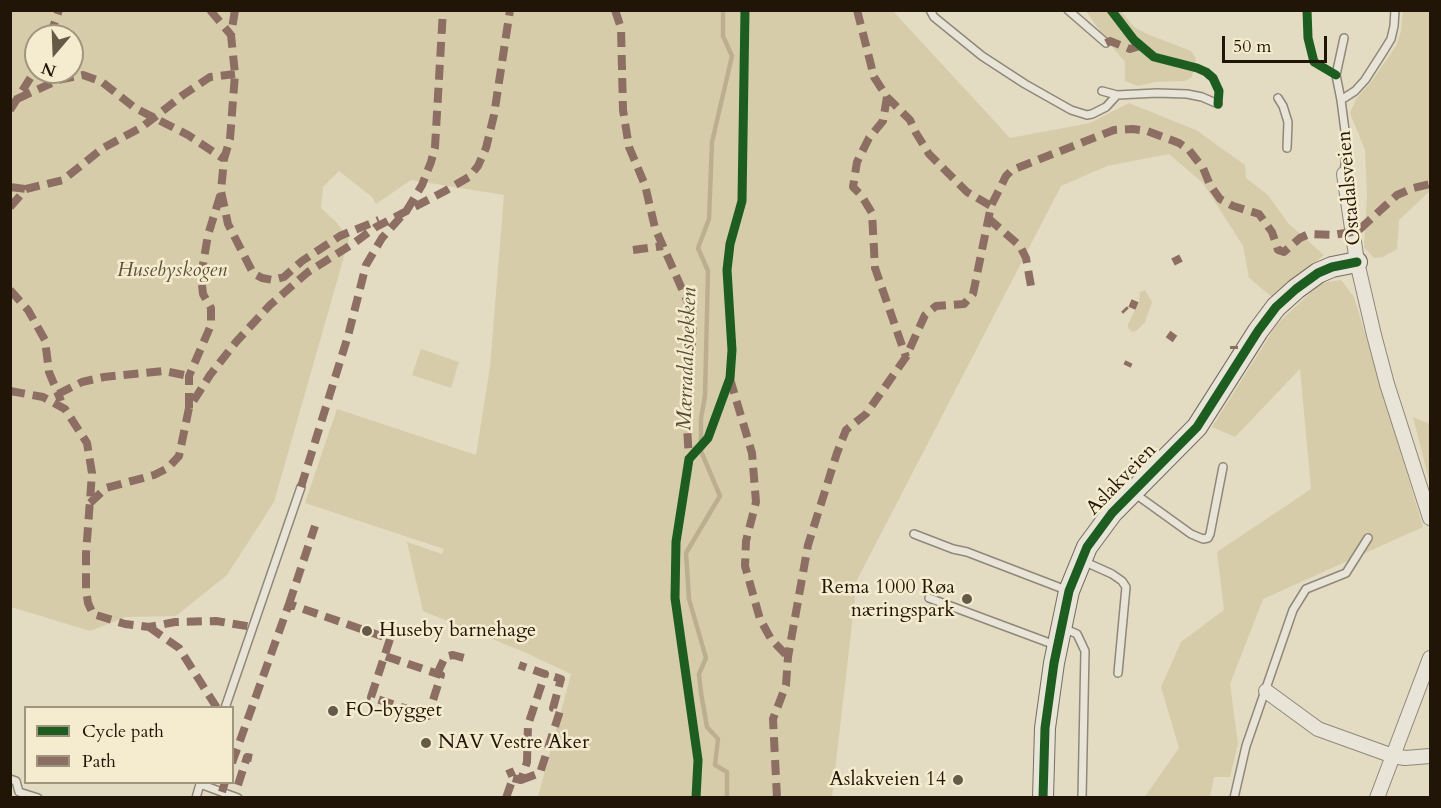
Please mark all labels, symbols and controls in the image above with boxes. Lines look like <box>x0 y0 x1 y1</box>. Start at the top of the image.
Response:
north arrow <box>24 24 84 84</box>
scale bar <box>1225 24 1330 62</box>
text: 50 m <box>1233 34 1272 59</box>
text: N <box>39 56 59 82</box>
street label: Ostadalsveien <box>1333 130 1367 246</box>
park label: Husebyskogen <box>117 259 227 283</box>
water label: Mærradalsbekken <box>673 287 703 431</box>
street label: Aslakveien <box>1082 439 1162 521</box>
place label: Rema 1000 Røa næringspark <box>821 576 955 623</box>
marker: Rema 1000 Røa næringspark <box>960 592 974 606</box>
place label: Huseby barnehage <box>379 619 536 643</box>
marker: Huseby barnehage <box>360 624 374 638</box>
place label: FO-bygget <box>345 699 442 723</box>
marker: FO-bygget <box>326 704 340 718</box>
legend <box>24 706 234 784</box>
text: Cycle path <box>82 719 164 744</box>
place label: NAV Vestre Aker <box>438 731 589 755</box>
marker: NAV Vestre Aker <box>419 736 433 750</box>
text: Path <box>82 749 116 774</box>
place label: Aslakveien 14 <box>830 768 946 792</box>
marker: Aslakveien 14 <box>951 773 965 787</box>

